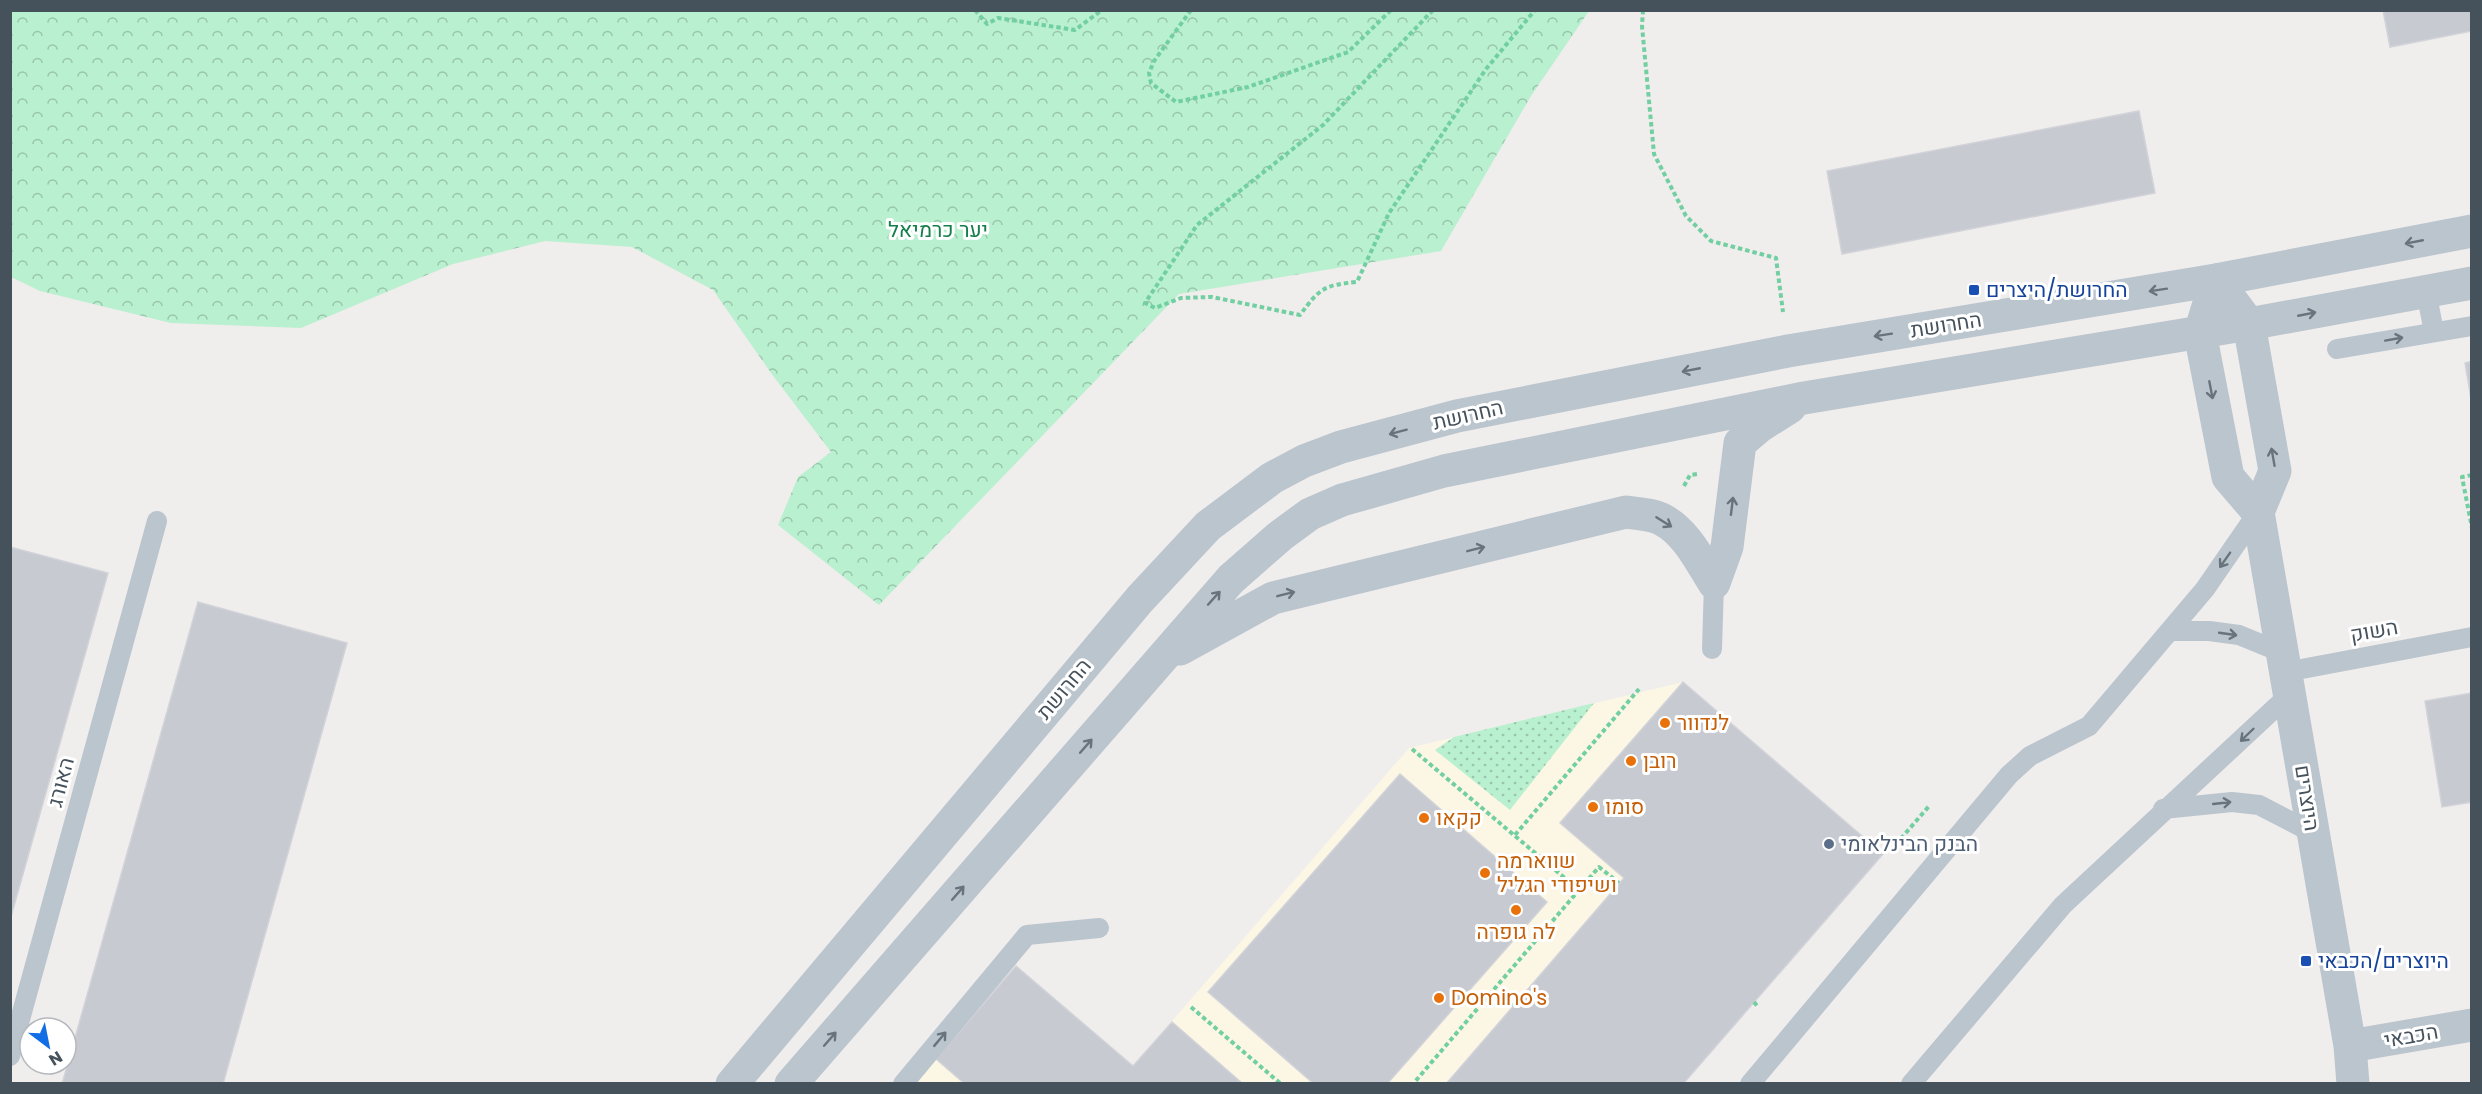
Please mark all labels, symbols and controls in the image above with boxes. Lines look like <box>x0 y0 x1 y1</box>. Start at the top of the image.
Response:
park label: יער כרמיאל <box>888 215 988 244</box>
one-way arrow <box>2405 237 2424 248</box>
place label: החרושת/היצרים <box>1986 275 2128 304</box>
marker: החרושת/היצרים <box>1967 283 1981 297</box>
one-way arrow <box>2149 284 2169 295</box>
street label: החרושת <box>1908 305 1983 344</box>
one-way arrow <box>2297 308 2316 319</box>
one-way arrow <box>1874 330 1894 341</box>
one-way arrow <box>2384 334 2404 345</box>
one-way arrow <box>1682 365 1702 376</box>
one-way arrow <box>2206 380 2217 400</box>
street label: החרושת <box>1430 392 1506 437</box>
one-way arrow <box>1389 427 1408 438</box>
one-way arrow <box>2267 448 2278 468</box>
one-way arrow <box>1727 496 1738 516</box>
one-way arrow <box>1656 515 1673 528</box>
one-way arrow <box>1466 542 1485 554</box>
one-way arrow <box>2219 552 2231 568</box>
one-way arrow <box>1276 588 1295 600</box>
one-way arrow <box>1207 591 1221 606</box>
street label: השוק <box>2348 612 2400 649</box>
one-way arrow <box>2217 628 2237 639</box>
street label: החרושת <box>1030 652 1098 725</box>
place label: לנדוור <box>1677 708 1729 737</box>
marker: לנדוור <box>1658 716 1672 730</box>
one-way arrow <box>2240 728 2255 743</box>
one-way arrow <box>1079 739 1093 754</box>
place label: רובן <box>1643 746 1677 775</box>
street label: האורג <box>40 754 81 810</box>
marker: רובן <box>1624 754 1638 768</box>
street label: היוצרים <box>2288 763 2327 833</box>
place label: סומו <box>1605 792 1644 821</box>
one-way arrow <box>2211 797 2231 808</box>
marker: סומו <box>1586 800 1600 814</box>
place label: קקאו <box>1436 803 1482 832</box>
marker: קקאו <box>1417 811 1431 825</box>
place label: הבנק הבינלאומי <box>1841 829 1978 858</box>
marker: הבנק הבינלאומי <box>1822 837 1836 851</box>
place label: שווארמה ושיפודי הגליל <box>1497 846 1617 899</box>
marker: שווארמה ושיפודי הגליל <box>1478 866 1492 880</box>
one-way arrow <box>951 885 965 900</box>
marker: לה גופרה <box>1509 903 1523 917</box>
place label: לה גופרה <box>1477 917 1556 946</box>
place label: היוצרים/הכבאי <box>2318 946 2449 975</box>
marker: היוצרים/הכבאי <box>2299 954 2313 968</box>
place label: Domino's <box>1451 983 1547 1012</box>
marker: Domino's <box>1432 991 1446 1005</box>
north arrow <box>18 1016 78 1076</box>
street label: הכבאי <box>2382 1016 2440 1055</box>
one-way arrow <box>934 1031 947 1047</box>
one-way arrow <box>823 1032 837 1047</box>
text: N <box>44 1045 67 1071</box>

